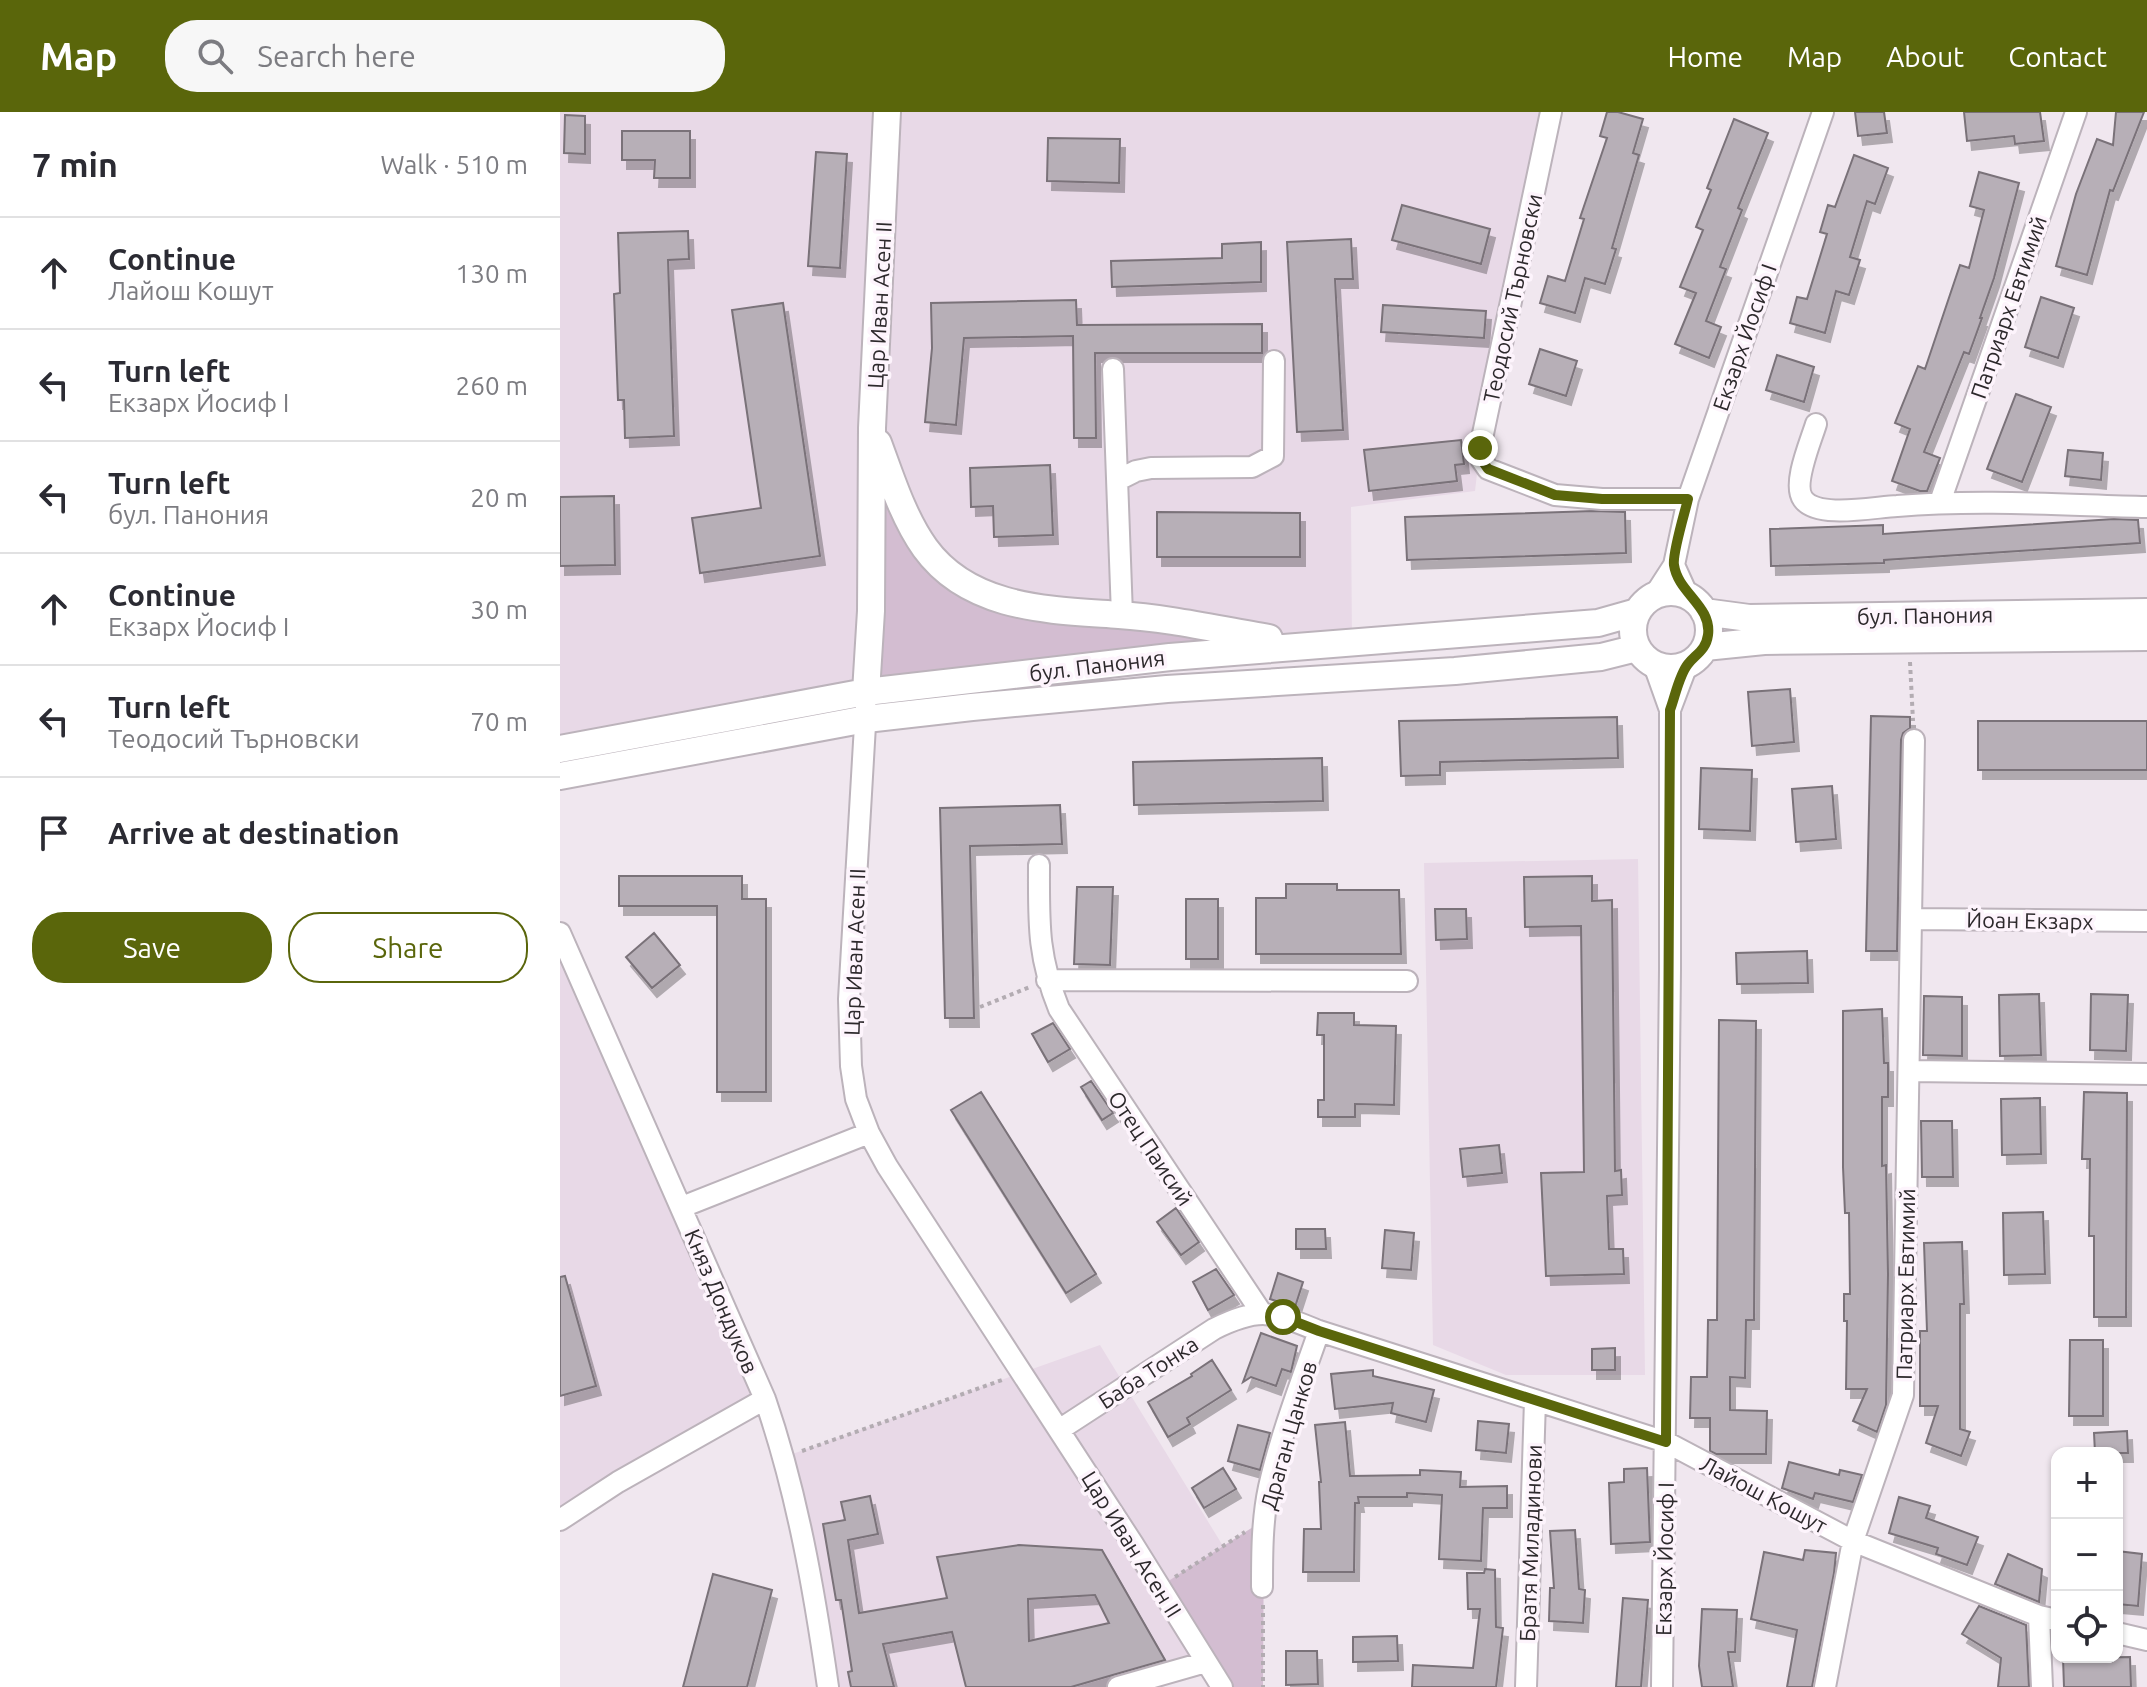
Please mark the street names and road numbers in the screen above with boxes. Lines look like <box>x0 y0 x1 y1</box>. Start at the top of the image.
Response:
street label: Теодосий Търновски <box>1478 191 1546 405</box>
street label: Патриарх Евтимий <box>1965 212 2051 402</box>
street label: Цар Иван Асен II <box>862 221 896 389</box>
street label: Екзарх Йосиф I <box>1707 260 1781 414</box>
street label: бул. Панония <box>1857 601 1993 629</box>
street label: бул. Панония <box>1028 644 1166 686</box>
street label: Цар Иван Асен II <box>839 868 869 1036</box>
street label: Йоан Екзарх <box>1966 906 2094 934</box>
street label: Отец Паисий <box>1104 1086 1198 1210</box>
street label: Патриарх Евтимий <box>1891 1188 1919 1380</box>
street label: Княз Дондуков <box>680 1225 764 1377</box>
street label: Баба Тонка <box>1094 1331 1202 1413</box>
street label: Драган Цанков <box>1255 1358 1321 1512</box>
street label: Братя Миладинови <box>1514 1444 1546 1642</box>
street label: Лайош Кошут <box>1696 1450 1832 1538</box>
street label: Цар Иван Асен II <box>1077 1466 1187 1622</box>
street label: Екзарх Йосиф I <box>1650 1482 1678 1636</box>

